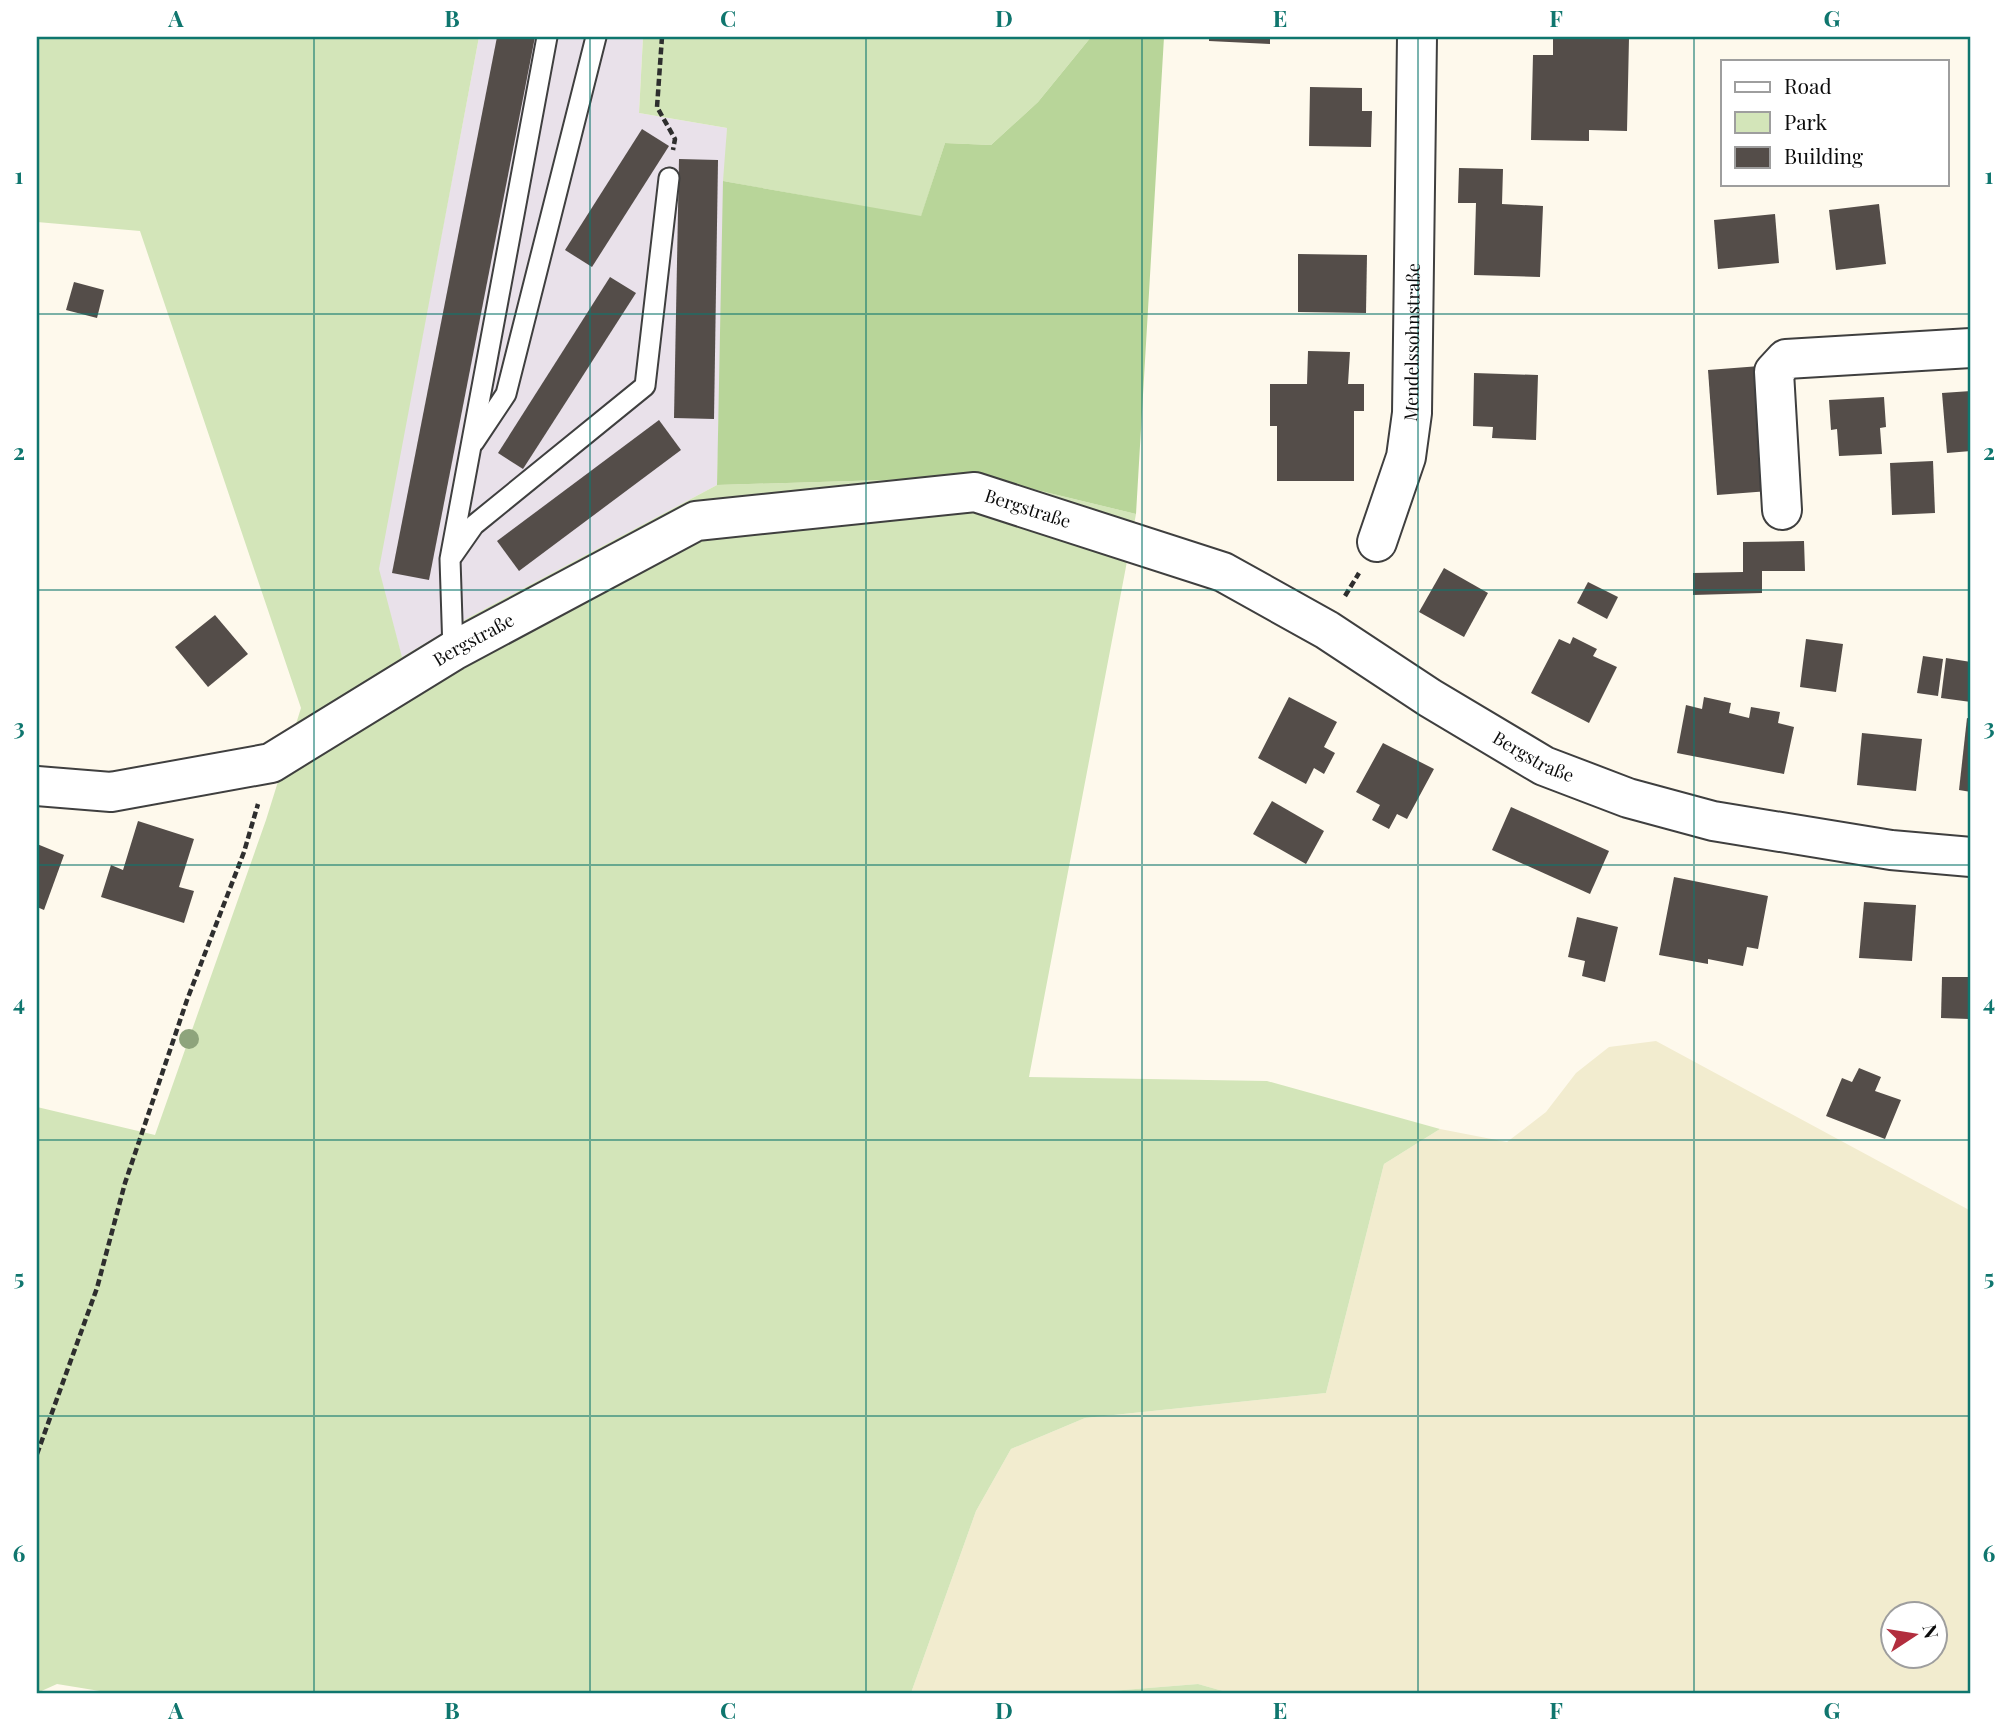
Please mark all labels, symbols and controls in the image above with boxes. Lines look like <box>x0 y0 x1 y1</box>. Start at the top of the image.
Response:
text: A <box>167 2 184 33</box>
text: B <box>444 2 460 33</box>
text: C <box>720 2 736 33</box>
text: D <box>995 2 1013 33</box>
text: E <box>1273 2 1287 33</box>
text: F <box>1549 2 1563 33</box>
text: G <box>1824 2 1841 33</box>
legend <box>1721 60 1948 186</box>
text: Road <box>1784 71 1832 99</box>
text: Park <box>1784 107 1828 135</box>
text: Building <box>1784 141 1863 169</box>
text: 1 <box>15 159 24 190</box>
text: 1 <box>1985 159 1994 190</box>
street label: Mendelssohnstraße <box>1398 263 1425 423</box>
text: 2 <box>13 435 25 466</box>
text: 2 <box>1983 435 1995 466</box>
street label: Bergstraße <box>982 483 1074 533</box>
street label: Bergstraße <box>428 608 518 671</box>
text: 3 <box>13 710 25 741</box>
text: 3 <box>1983 710 1995 741</box>
street label: Bergstraße <box>1489 725 1578 787</box>
text: 4 <box>13 986 25 1017</box>
text: 4 <box>1983 986 1995 1017</box>
text: 5 <box>14 1261 24 1292</box>
text: 5 <box>1984 1261 1994 1292</box>
text: 6 <box>13 1537 26 1568</box>
text: 6 <box>1983 1537 1996 1568</box>
north arrow <box>1878 1600 1948 1670</box>
text: N <box>1917 1622 1946 1641</box>
text: A <box>167 1694 184 1725</box>
text: B <box>444 1694 460 1725</box>
text: C <box>720 1694 736 1725</box>
text: D <box>995 1694 1013 1725</box>
text: E <box>1273 1694 1287 1725</box>
text: F <box>1549 1694 1563 1725</box>
text: G <box>1824 1694 1841 1725</box>

